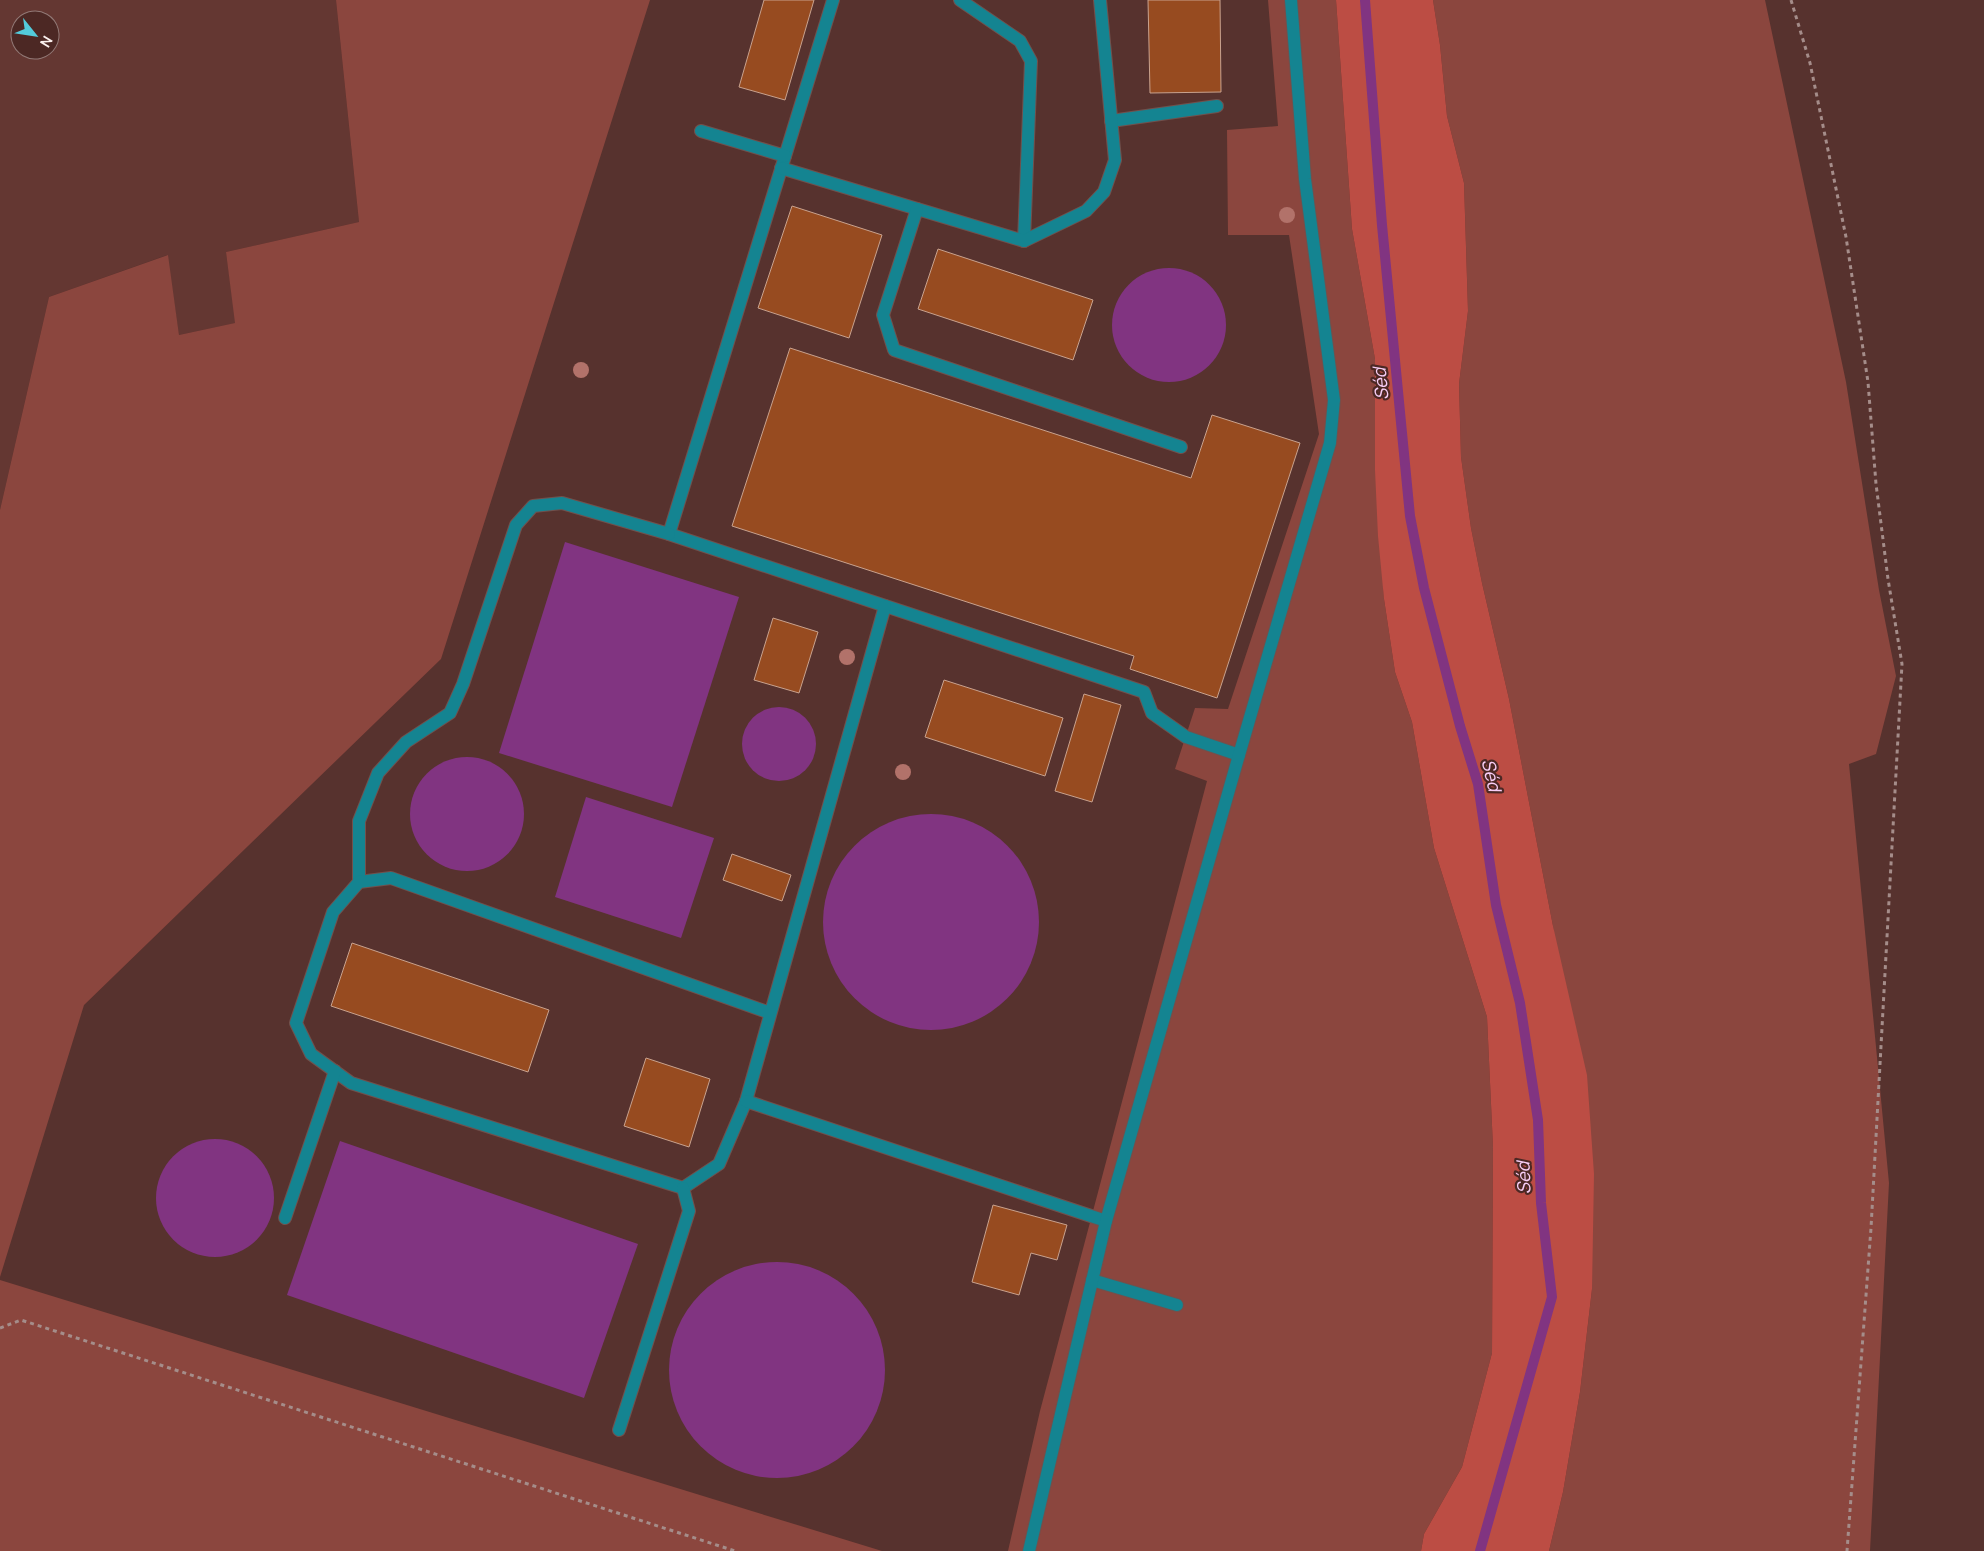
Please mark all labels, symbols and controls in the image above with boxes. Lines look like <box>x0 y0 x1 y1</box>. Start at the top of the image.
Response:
north arrow <box>10 10 60 60</box>
text: N <box>36 33 57 51</box>
water label: Séd <box>1366 365 1393 401</box>
water label: Séd <box>1477 756 1508 795</box>
water label: Séd <box>1510 1159 1536 1195</box>

